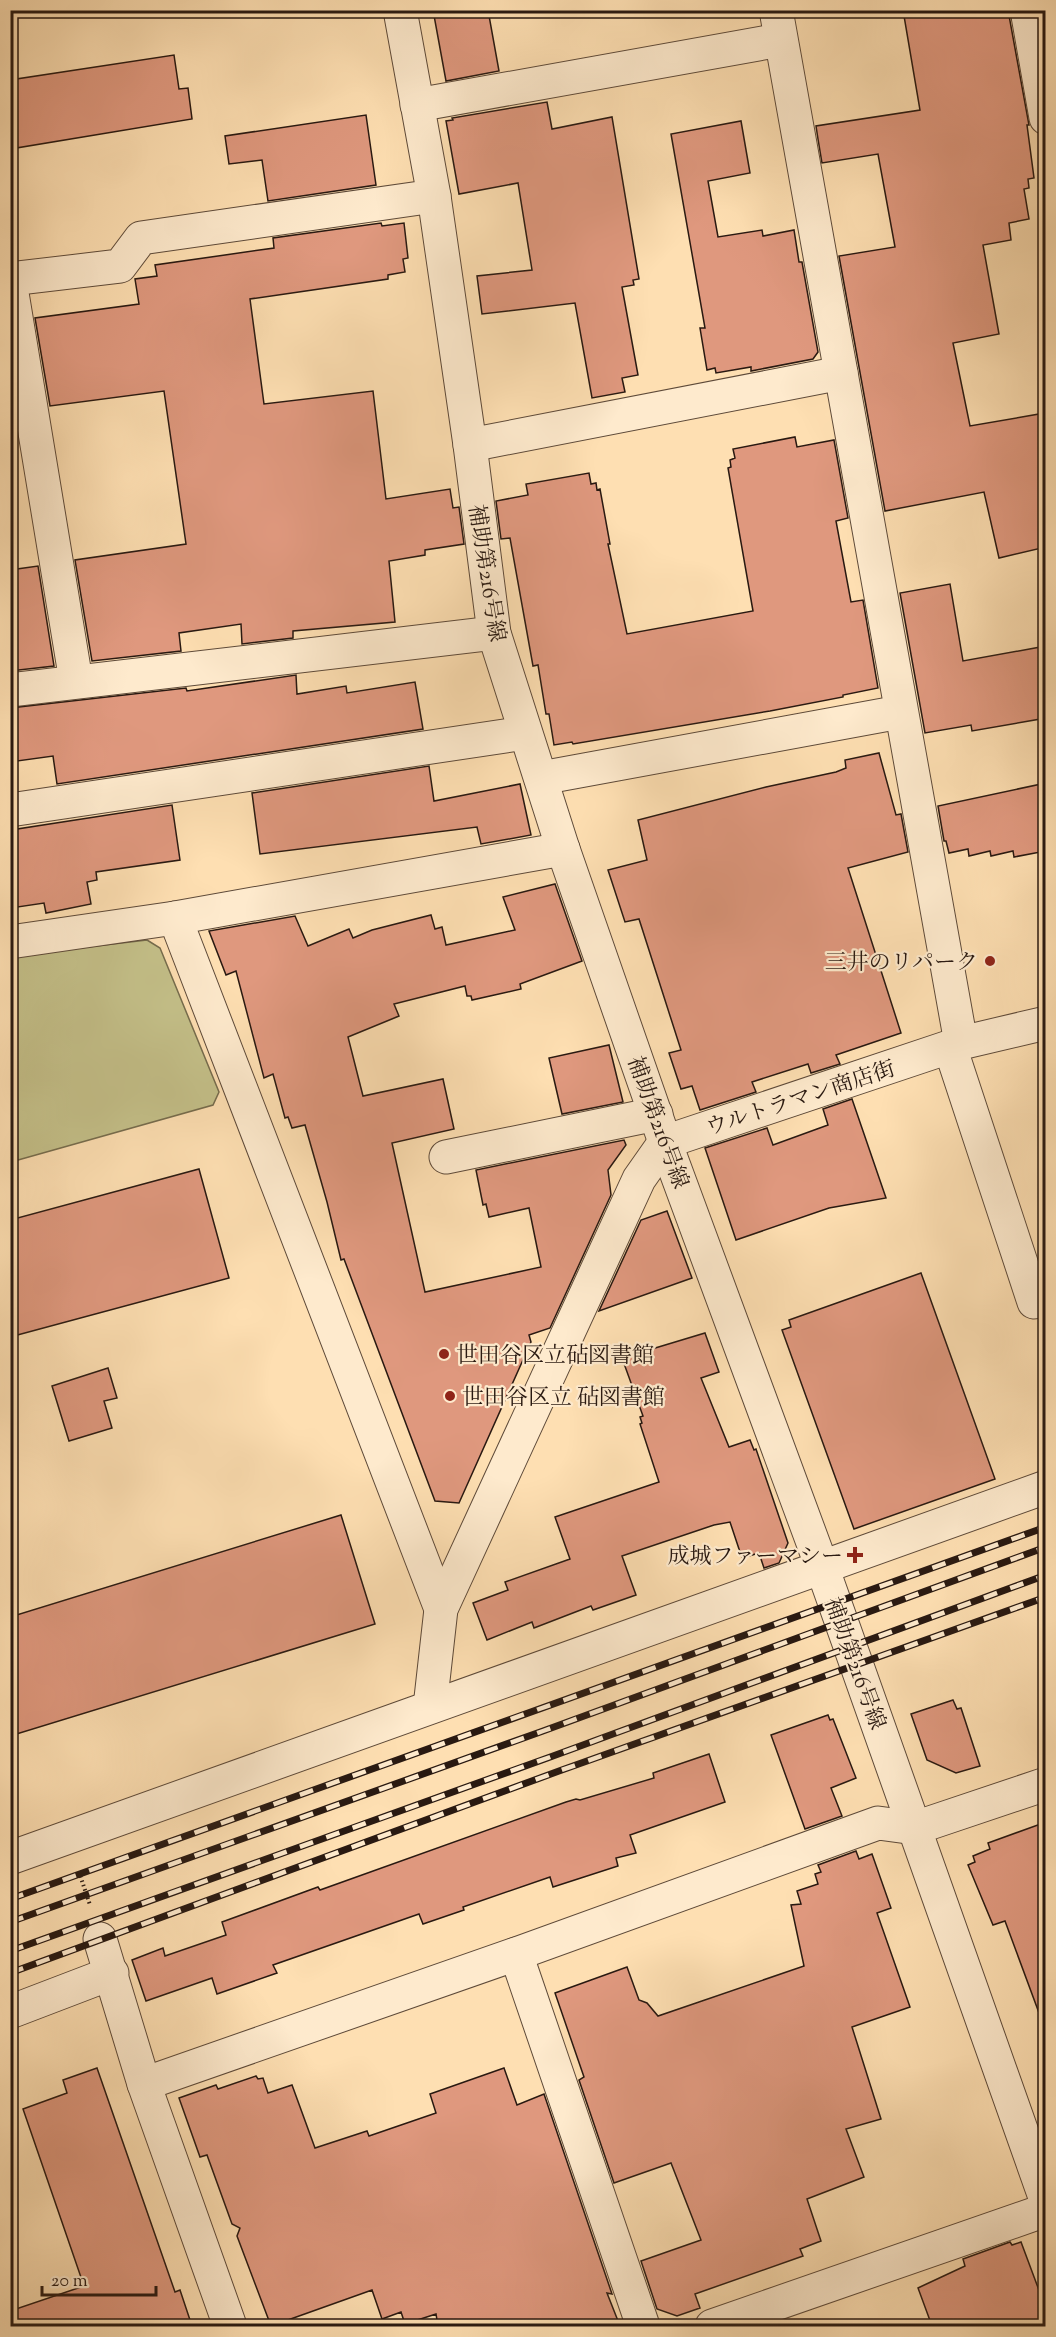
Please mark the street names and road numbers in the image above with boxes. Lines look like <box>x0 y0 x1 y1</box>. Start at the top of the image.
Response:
street label: 補助第216号線 <box>458 502 512 644</box>
street label: 補助第216号線 <box>617 1052 695 1194</box>
street label: ウルトラマン商店街 <box>702 1054 900 1146</box>
street label: 補助第216号線 <box>814 1593 892 1735</box>

